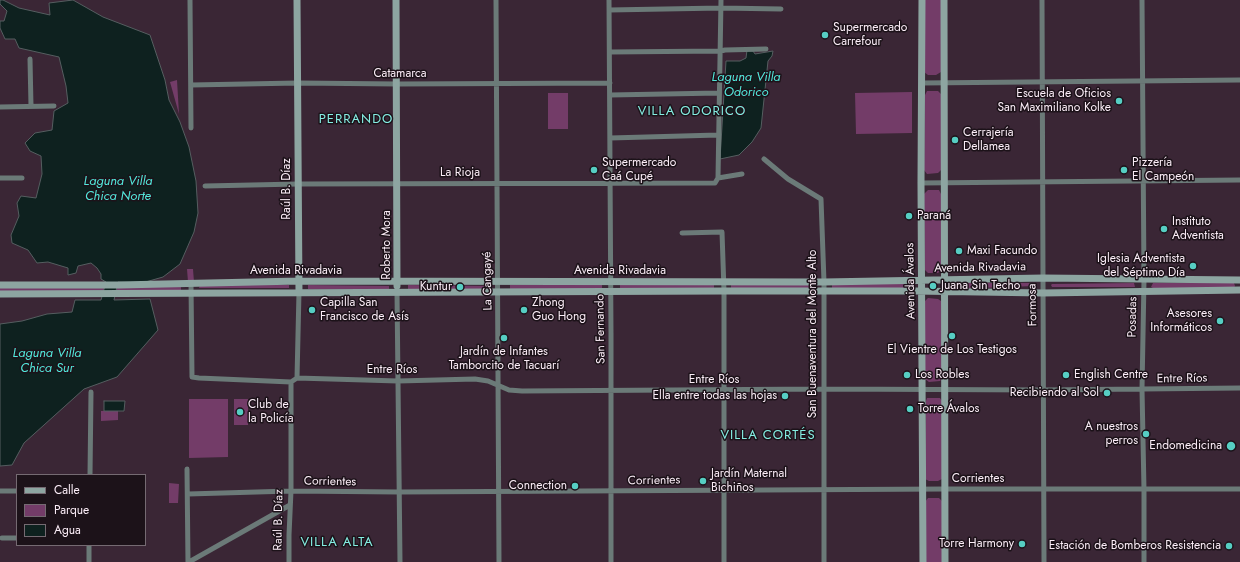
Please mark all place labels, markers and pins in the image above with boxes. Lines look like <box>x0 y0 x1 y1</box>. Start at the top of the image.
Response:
place label: Supermercado Carrefour <box>833 21 907 49</box>
marker: Supermercado Carrefour <box>820 30 830 40</box>
place label: Escuela de Oficios San Maximiliano Kolke <box>998 87 1111 115</box>
marker: Escuela de Oficios San Maximiliano Kolke <box>1114 96 1124 106</box>
place label: Cerrajería Dellamea <box>963 126 1014 154</box>
marker: Cerrajería Dellamea <box>950 135 960 145</box>
place label: Supermercado Caá Cupé <box>602 156 676 184</box>
place label: Pizzería El Campeón <box>1132 156 1194 184</box>
marker: Supermercado Caá Cupé <box>589 165 599 175</box>
marker: Pizzería El Campeón <box>1119 165 1129 175</box>
place label: Paraná <box>917 209 951 223</box>
marker: Paraná <box>904 211 914 221</box>
place label: Instituto Adventista <box>1172 215 1224 243</box>
marker: Instituto Adventista <box>1159 224 1169 234</box>
place label: Maxi Facundo <box>967 244 1037 258</box>
marker: Maxi Facundo <box>954 246 964 256</box>
place label: Iglesia Adventista del Séptimo Día <box>1097 252 1185 280</box>
marker: Iglesia Adventista del Séptimo Día <box>1188 261 1198 271</box>
place label: Juana Sin Techo <box>941 279 1020 293</box>
place label: Kuntur <box>420 280 452 294</box>
marker: Juana Sin Techo <box>928 281 938 291</box>
marker: Kuntur <box>455 282 465 292</box>
place label: Capilla San Francisco de Asís <box>320 296 409 324</box>
place label: Zhong Guo Hong <box>532 296 586 324</box>
marker: Capilla San Francisco de Asís <box>307 305 317 315</box>
marker: Zhong Guo Hong <box>519 305 529 315</box>
place label: Asesores Informáticos <box>1150 307 1212 335</box>
marker: Asesores Informáticos <box>1215 316 1225 326</box>
marker: El Vientre de Los Testigos <box>947 331 957 341</box>
marker: Jardín de Infantes Tamborcito de Tacuarí <box>499 333 509 343</box>
place label: El Vientre de Los Testigos <box>887 343 1017 357</box>
place label: Jardín de Infantes Tamborcito de Tacuarí <box>449 345 559 373</box>
place label: Los Robles <box>915 368 969 382</box>
place label: English Centre <box>1074 368 1148 382</box>
marker: Los Robles <box>902 370 912 380</box>
marker: English Centre <box>1061 370 1071 380</box>
place label: Recibiendo al Sol <box>1010 386 1099 400</box>
marker: Recibiendo al Sol <box>1102 388 1112 398</box>
place label: Ella entre todas las hojas <box>653 389 777 403</box>
marker: Ella entre todas las hojas <box>780 391 790 401</box>
place label: Club de la Policía <box>248 398 293 426</box>
place label: Torre Ávalos <box>918 402 979 416</box>
marker: Torre Ávalos <box>905 404 915 414</box>
marker: Club de la Policía <box>235 407 245 417</box>
place label: A nuestros perros <box>1085 420 1138 448</box>
marker: A nuestros perros <box>1141 429 1151 439</box>
place label: Endomedicina <box>1149 439 1222 453</box>
marker: Endomedicina <box>1225 440 1237 452</box>
place label: Jardín Maternal Bichiños <box>711 467 787 495</box>
marker: Jardín Maternal Bichiños <box>698 476 708 486</box>
place label: Connection <box>509 479 567 493</box>
marker: Connection <box>570 481 580 491</box>
place label: Torre Harmony <box>939 537 1014 551</box>
marker: Torre Harmony <box>1017 539 1027 549</box>
place label: Estación de Bomberos Resistencia <box>1049 539 1221 553</box>
marker: Estación de Bomberos Resistencia <box>1224 541 1234 551</box>

